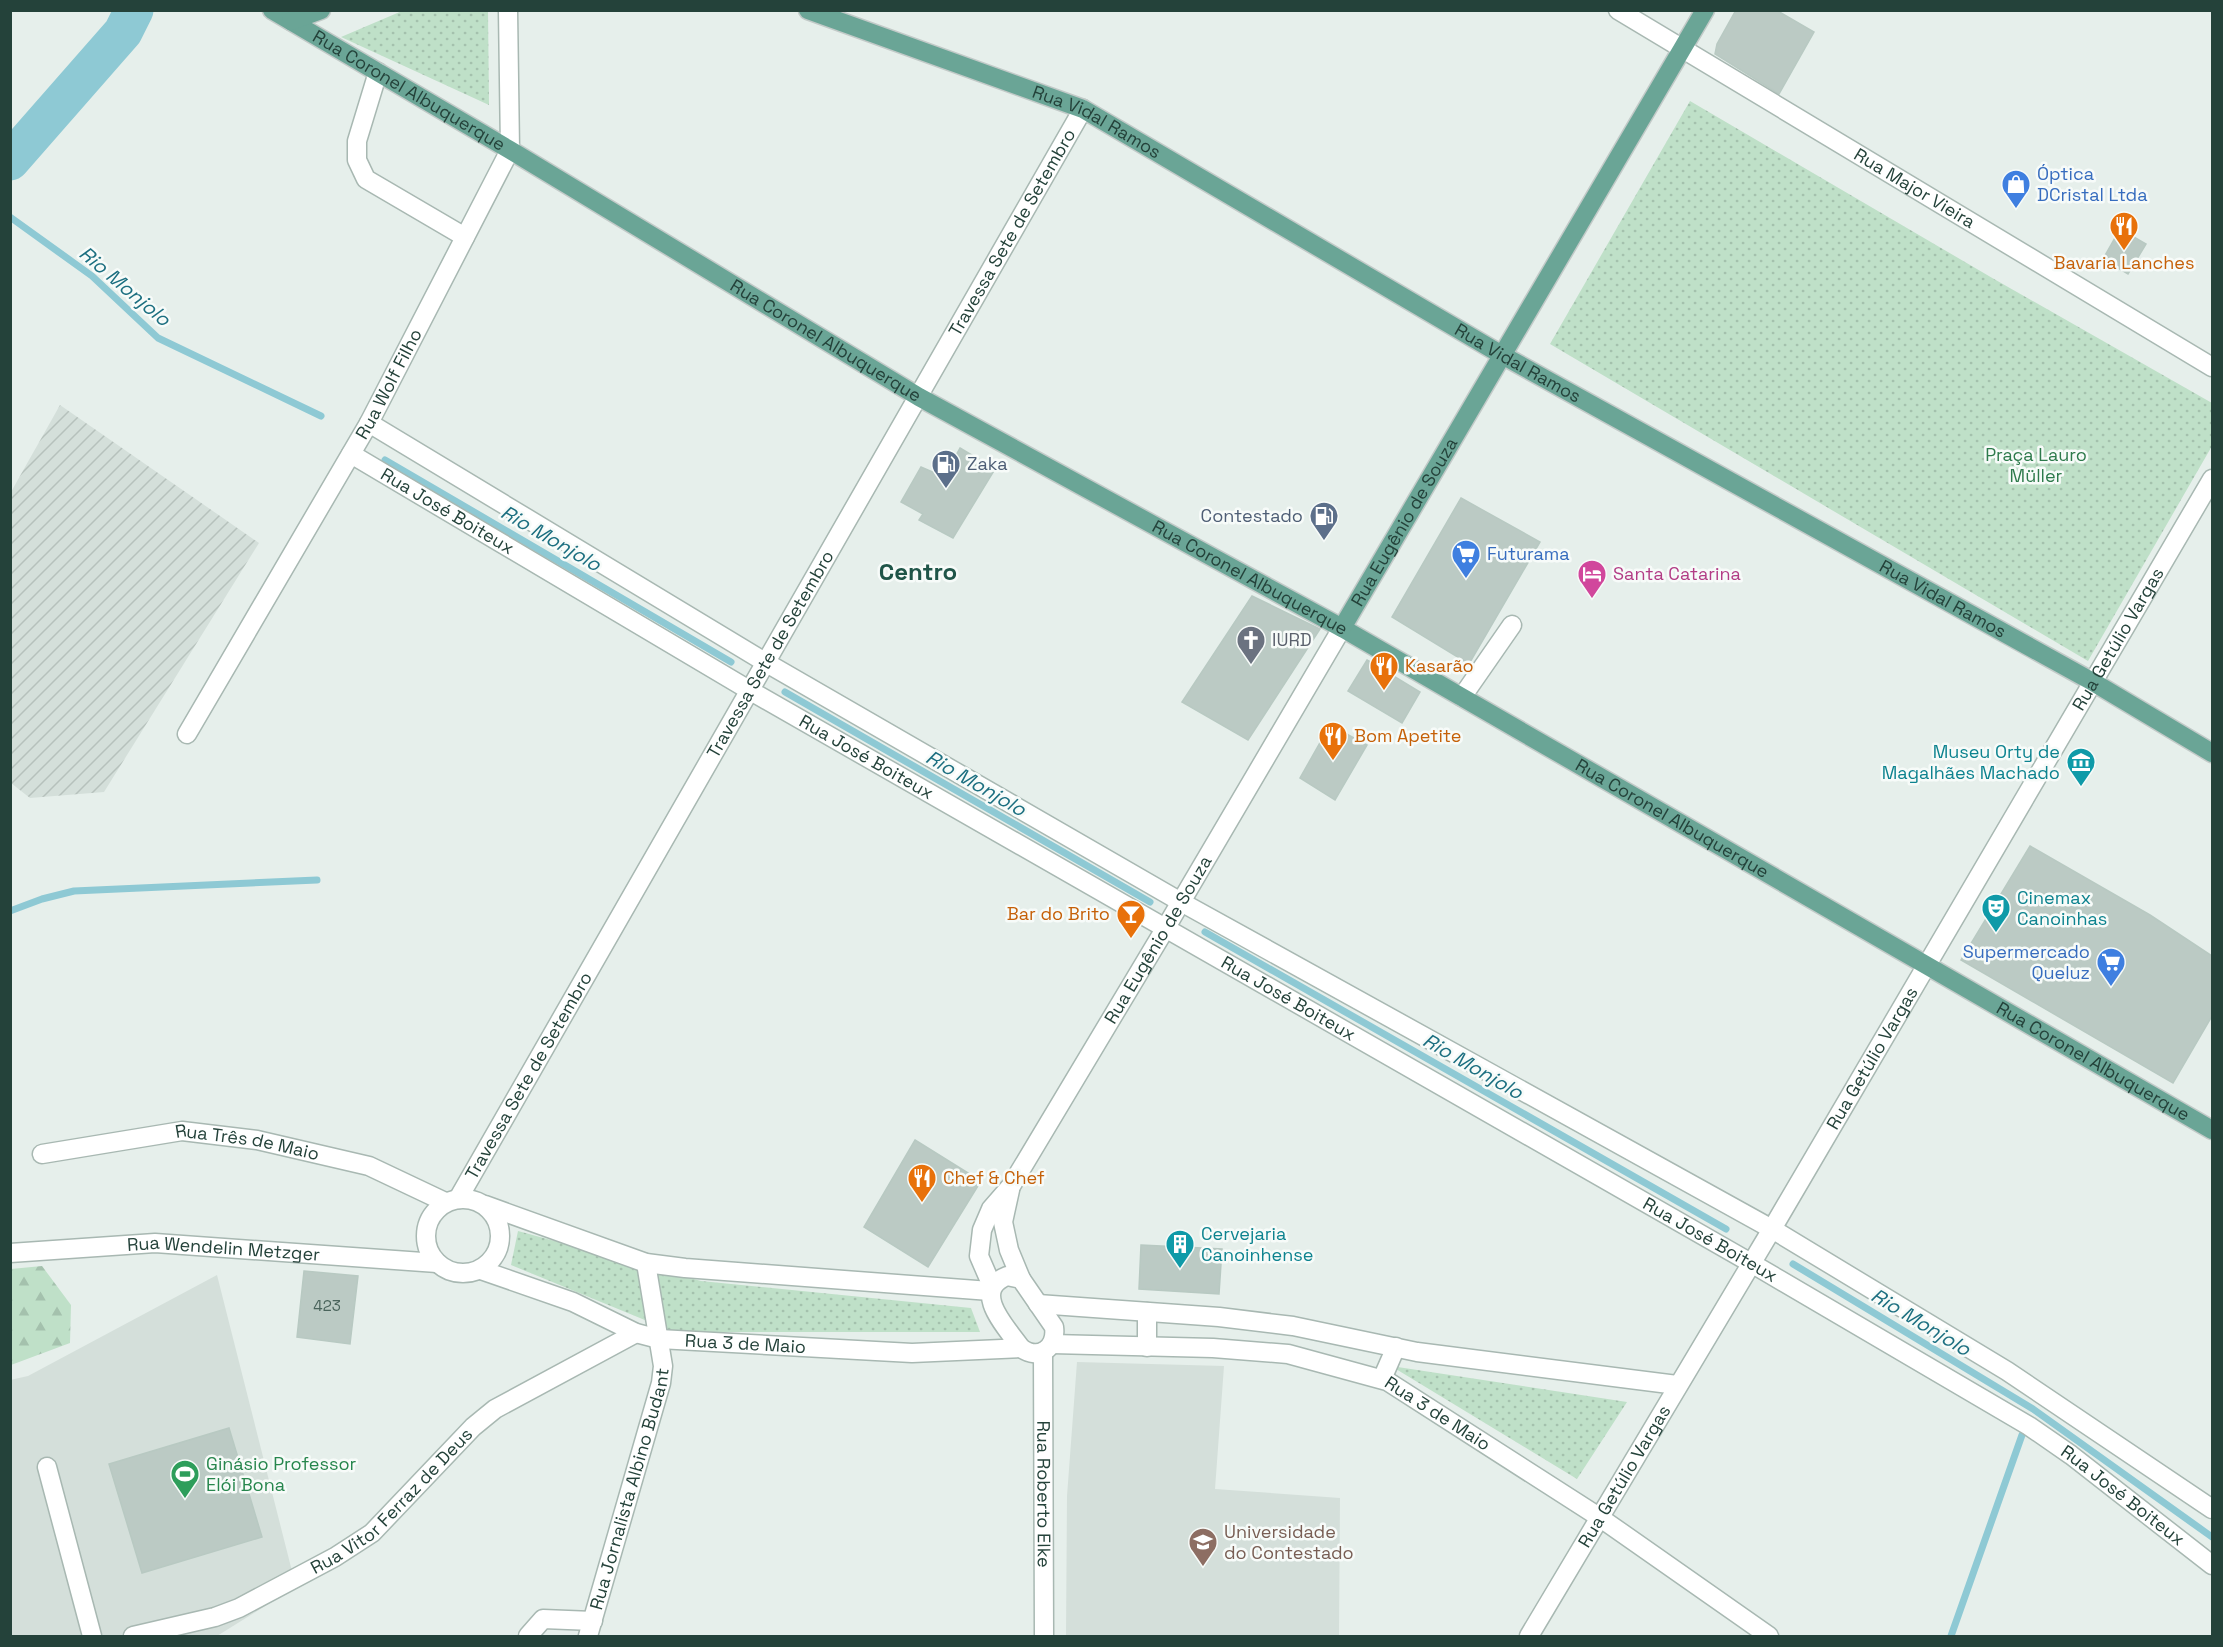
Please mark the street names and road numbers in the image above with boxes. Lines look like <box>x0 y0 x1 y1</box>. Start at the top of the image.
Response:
street label: Rua Coronel Albuquerque <box>309 25 510 156</box>
street label: Rua Vidal Ramos <box>1029 80 1165 163</box>
street label: Travessa Sete de Setembro <box>943 124 1080 340</box>
street label: Rua Major Vieira <box>1850 143 1980 233</box>
street label: Rua Coronel Albuquerque <box>726 274 926 407</box>
street label: Rua Vidal Ramos <box>1451 318 1585 408</box>
street label: Rua Wolf Filho <box>350 325 427 443</box>
street label: Rua Eugênio de Souza <box>1345 433 1462 610</box>
street label: Rua José Boiteux <box>377 462 519 559</box>
street label: Rua Coronel Albuquerque <box>1148 515 1352 640</box>
street label: Travessa Sete de Setembro <box>701 546 839 762</box>
street label: Rua Vidal Ramos <box>1876 554 2011 643</box>
street label: Rua Getúlio Vargas <box>2067 563 2169 714</box>
street label: Rua José Boiteux <box>795 709 938 804</box>
street label: Rua Coronel Albuquerque <box>1571 753 1773 883</box>
street label: Rua Eugênio de Souza <box>1099 851 1217 1028</box>
street label: Rua José Boiteux <box>1217 950 1360 1046</box>
street label: Travessa Sete de Setembro <box>460 968 597 1184</box>
street label: Rua Getúlio Vargas <box>1821 982 1923 1134</box>
street label: Rua Coronel Albuquerque <box>1992 996 2194 1126</box>
street label: Rua Três de Maio <box>173 1118 322 1165</box>
street label: Rua José Boiteux <box>1639 1192 1782 1287</box>
street label: Rua Wendelin Metzger <box>126 1231 321 1266</box>
street label: Rua 3 de Maio <box>684 1328 807 1358</box>
street label: Rua Jornalista Albino Budant <box>584 1367 674 1612</box>
street label: Rua 3 de Maio <box>1381 1371 1495 1455</box>
street label: Rua Getúlio Vargas <box>1573 1401 1675 1551</box>
street label: Rua Roberto Elke <box>1032 1420 1056 1568</box>
street label: Rua Vitor Ferraz de Deus <box>306 1423 477 1579</box>
street label: Rua José Boiteux <box>2057 1439 2190 1551</box>

